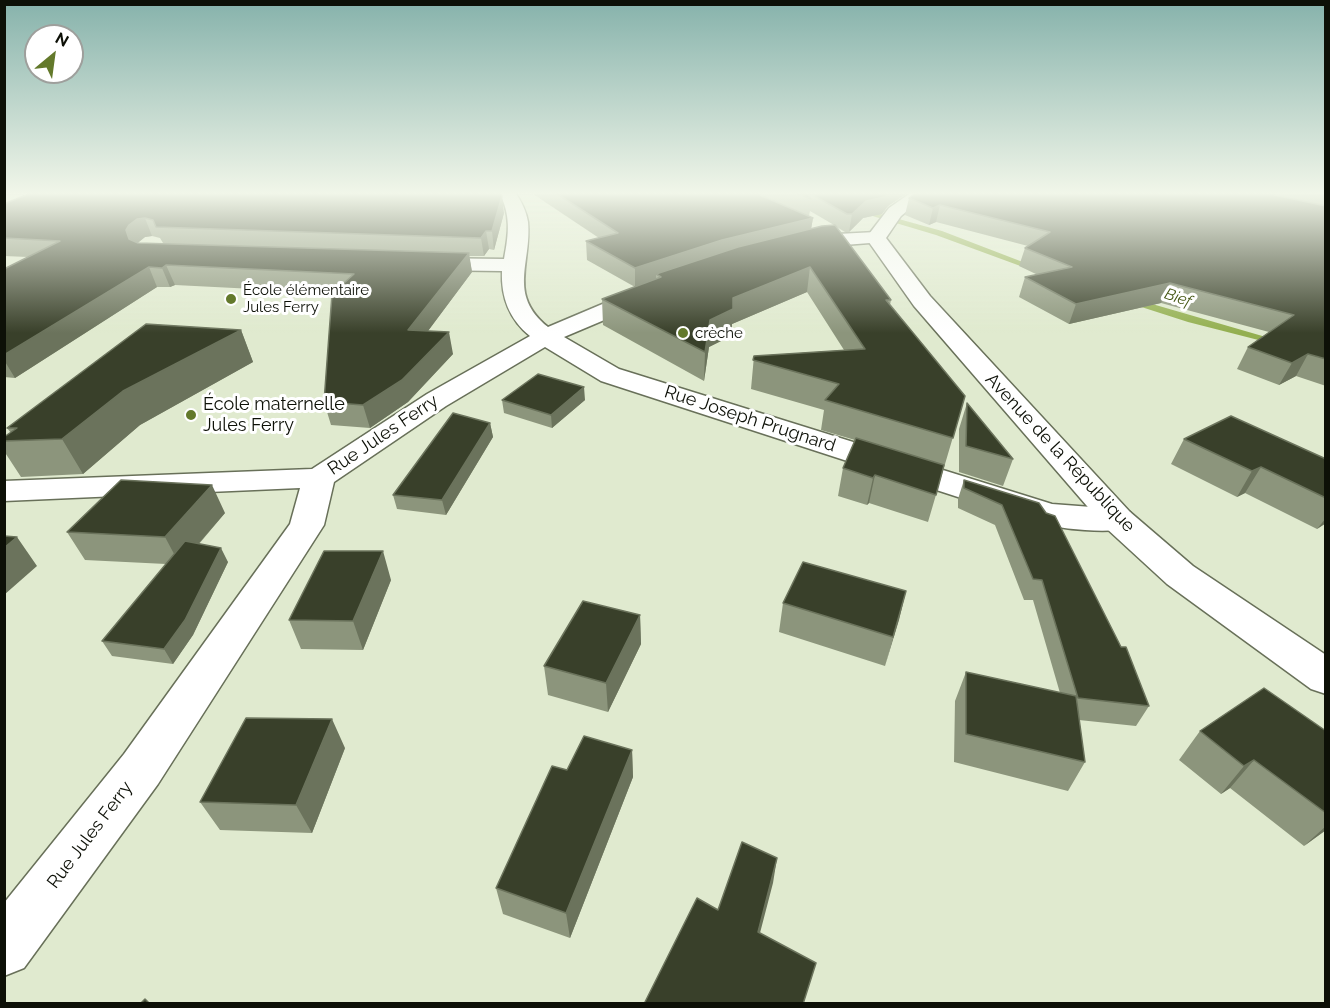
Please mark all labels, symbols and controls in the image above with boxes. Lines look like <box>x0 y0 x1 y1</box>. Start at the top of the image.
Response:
north arrow <box>24 24 84 84</box>
text: N <box>52 28 72 51</box>
place label: École élémentaire Jules Ferry <box>243 281 369 316</box>
water label: Bief <box>1162 284 1194 312</box>
marker: École élémentaire Jules Ferry <box>224 292 238 306</box>
place label: crèche <box>695 324 743 342</box>
marker: crèche <box>676 326 690 340</box>
street label: Avenue de la République <box>981 369 1139 537</box>
street label: Rue Joseph Prugnard <box>662 381 838 457</box>
street label: Rue Jules Ferry <box>324 390 442 480</box>
place label: École maternelle Jules Ferry <box>203 394 345 436</box>
marker: École maternelle Jules Ferry <box>184 408 198 422</box>
street label: Rue Jules Ferry <box>43 777 137 893</box>

